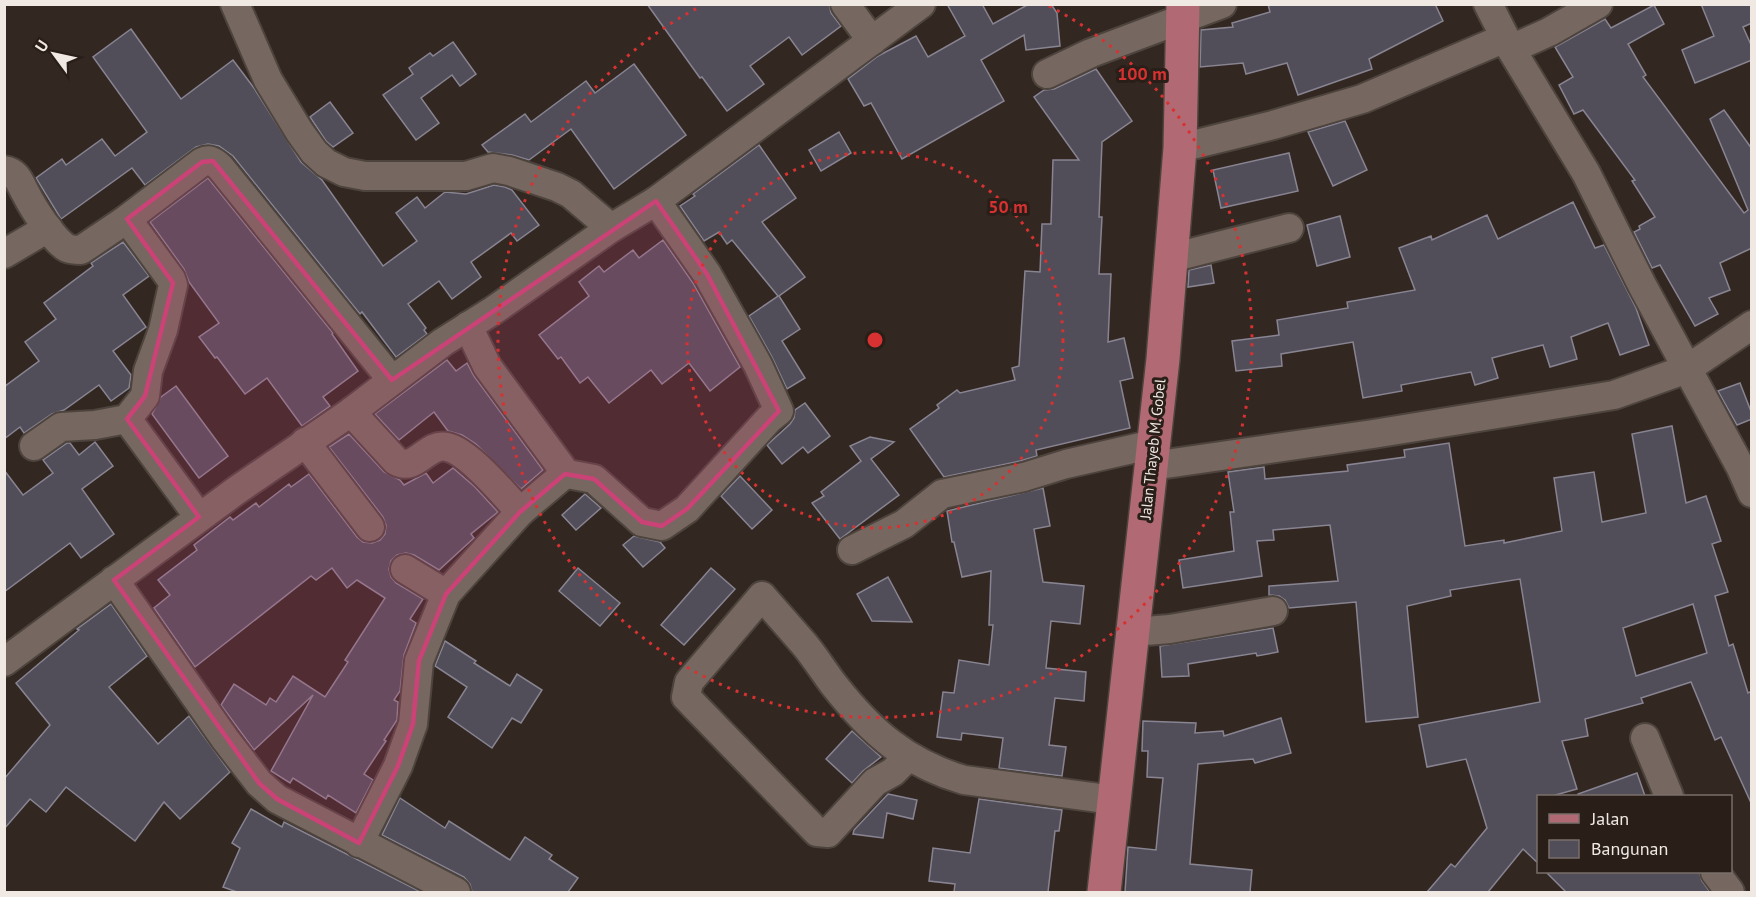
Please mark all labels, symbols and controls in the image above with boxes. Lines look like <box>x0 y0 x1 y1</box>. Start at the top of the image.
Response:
north arrow <box>24 24 84 84</box>
text: U <box>30 36 53 55</box>
text: 100 m <box>1117 62 1167 85</box>
text: 50 m <box>988 195 1028 218</box>
centre of rings <box>865 330 885 350</box>
street label: Jalan Thayeb M. Gobel <box>1136 377 1169 521</box>
legend <box>1537 795 1732 873</box>
text: Jalan <box>1590 807 1629 830</box>
text: Bangunan <box>1591 837 1668 860</box>

